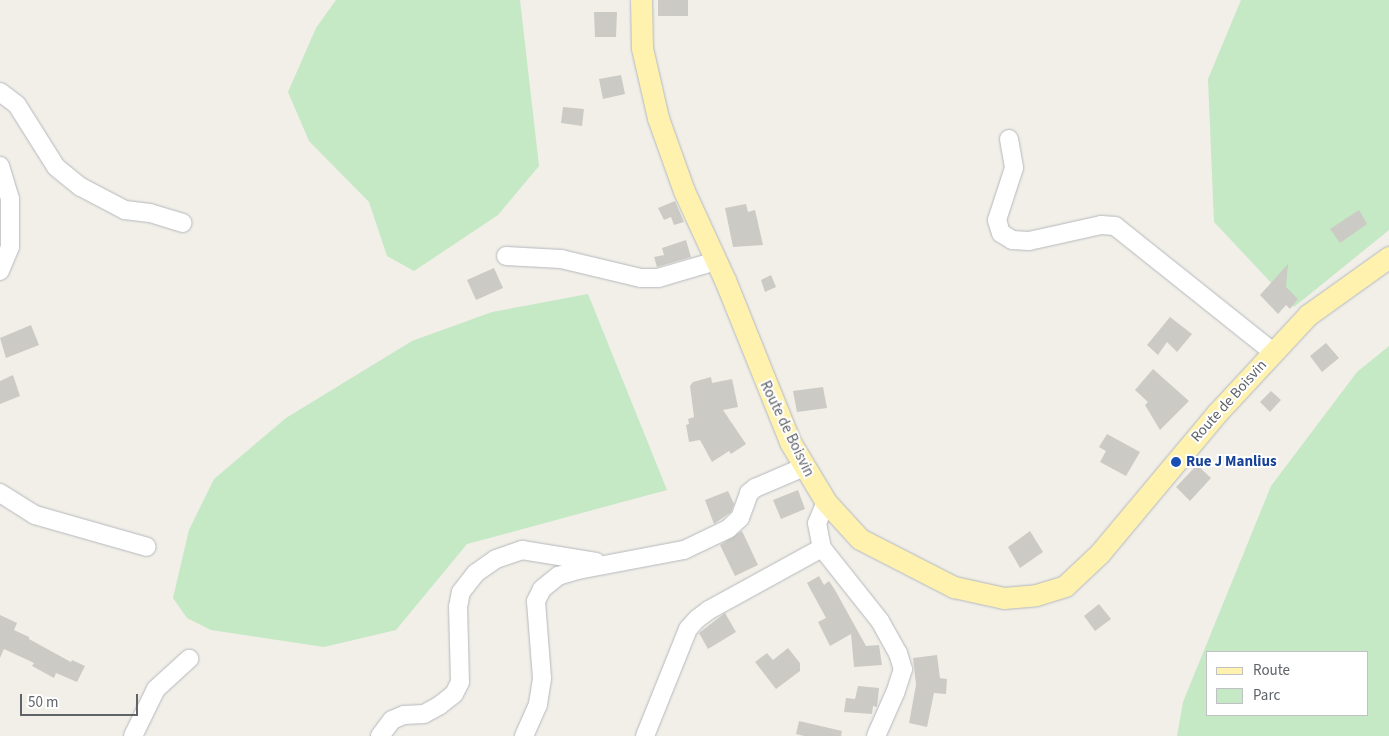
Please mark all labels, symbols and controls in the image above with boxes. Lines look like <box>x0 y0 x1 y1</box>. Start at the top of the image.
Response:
street label: Route de Boisvin <box>1187 356 1271 446</box>
street label: Route de Boisvin <box>756 378 818 480</box>
place label: Rue J Manlius <box>1186 453 1277 471</box>
marker: Rue J Manlius <box>1170 456 1182 468</box>
legend <box>1206 651 1369 716</box>
text: Route <box>1253 660 1290 681</box>
scale bar <box>22 684 140 716</box>
text: Parc <box>1253 685 1280 706</box>
text: 50 m <box>28 692 58 713</box>

